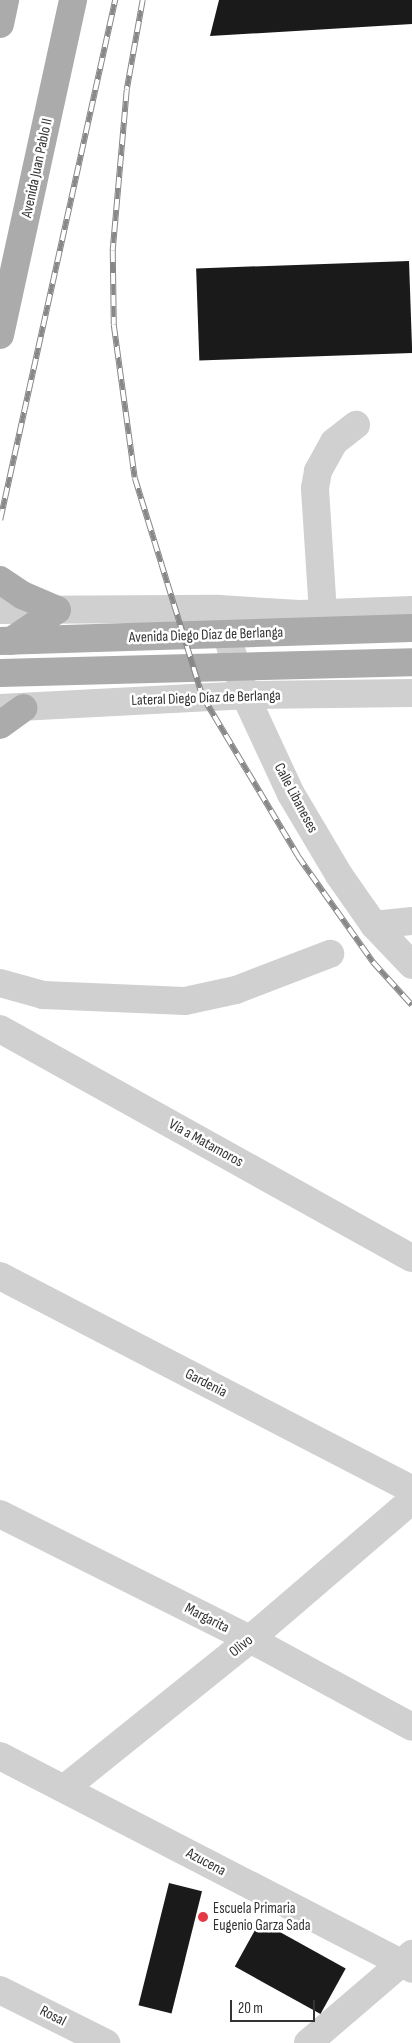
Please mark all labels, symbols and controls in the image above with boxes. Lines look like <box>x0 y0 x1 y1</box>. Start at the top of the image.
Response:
street label: Avenida Juan Pablo II <box>18 117 56 219</box>
street label: Avenida Diego Díaz de Berlanga <box>129 623 283 647</box>
street label: Lateral Diego Díaz de Berlanga <box>131 686 281 710</box>
street label: Calle Libaneses <box>270 760 322 836</box>
street label: Vía a Matamoros <box>166 1115 246 1171</box>
street label: Gardenia <box>182 1365 230 1401</box>
street label: Margarita <box>182 1599 232 1637</box>
street label: Olivo <box>226 1631 256 1661</box>
street label: Azucena <box>183 1844 229 1880</box>
place label: Escuela Primaria Eugenio Garza Sada <box>213 1899 310 1934</box>
marker: Escuela Primaria Eugenio Garza Sada <box>197 1911 209 1923</box>
scale bar <box>232 1990 317 2022</box>
text: 20 m <box>238 1999 263 2018</box>
street label: Rosal <box>37 2002 69 2030</box>

